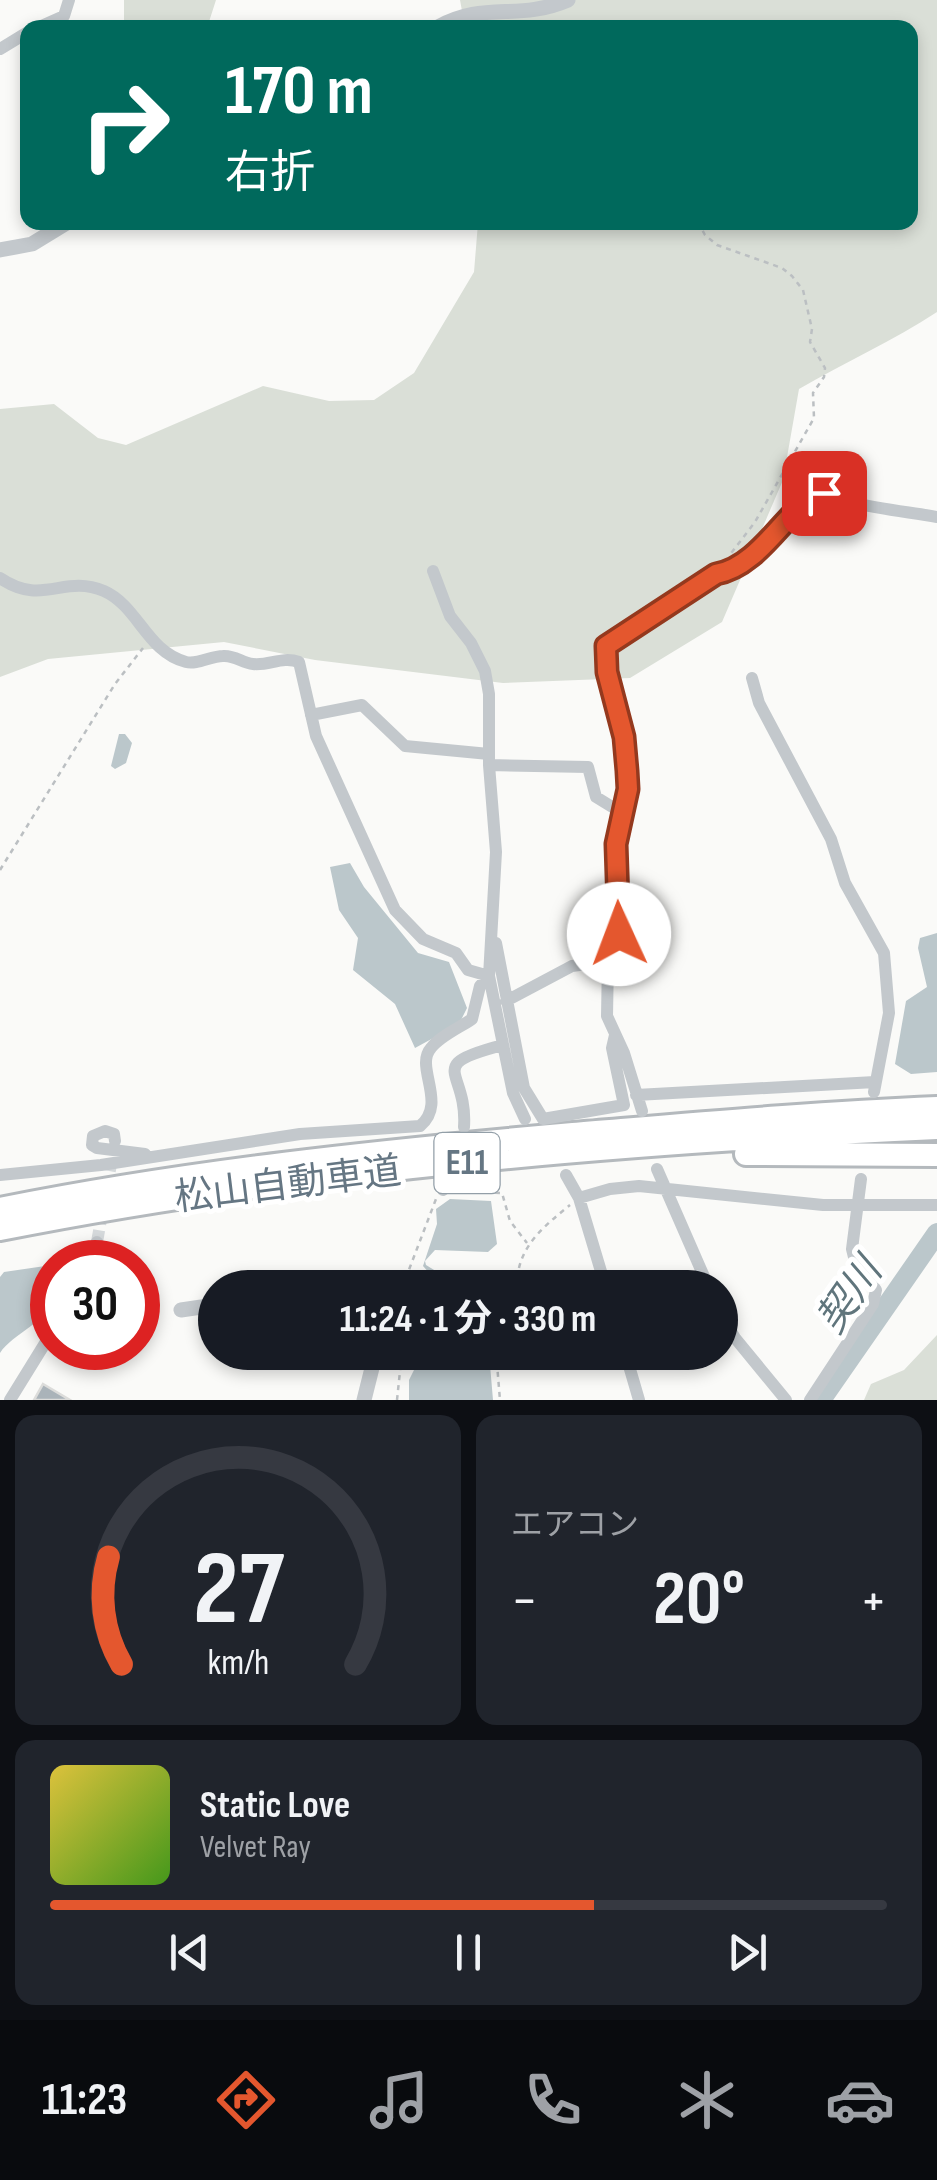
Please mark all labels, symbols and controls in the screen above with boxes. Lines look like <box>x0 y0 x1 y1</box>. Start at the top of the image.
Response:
text: 170 m <box>225 50 373 134</box>
icon: right <box>60 60 190 190</box>
text: 右折 <box>225 146 315 201</box>
pin <box>782 451 867 536</box>
icon: arrive <box>797 466 852 521</box>
position arrow <box>567 882 671 986</box>
road number: E11 <box>434 1133 500 1193</box>
street label: 松山自動車道 <box>172 1149 404 1221</box>
speed limit sign: 30 <box>30 1240 160 1370</box>
water label: 契川 <box>807 1246 895 1343</box>
text: 11:24 · 1 分 · 330 m <box>340 1297 596 1342</box>
text: エアコン <box>511 1506 639 1545</box>
text: 27 <box>193 1528 284 1653</box>
text: 20° <box>653 1555 745 1646</box>
text: − <box>511 1568 538 1635</box>
text: + <box>860 1568 887 1635</box>
text: km/h <box>207 1642 269 1685</box>
text: Static Love <box>200 1783 350 1828</box>
text: Velvet Ray <box>200 1828 311 1867</box>
icon: previous <box>162 1925 217 1980</box>
icon: pause <box>441 1925 496 1980</box>
icon: next <box>720 1925 775 1980</box>
icon: directions <box>211 2065 281 2135</box>
icon: music <box>364 2065 434 2135</box>
icon: phone <box>518 2065 588 2135</box>
icon: climate <box>672 2065 742 2135</box>
icon: car <box>825 2065 895 2135</box>
text: 11:23 <box>42 2073 127 2128</box>

